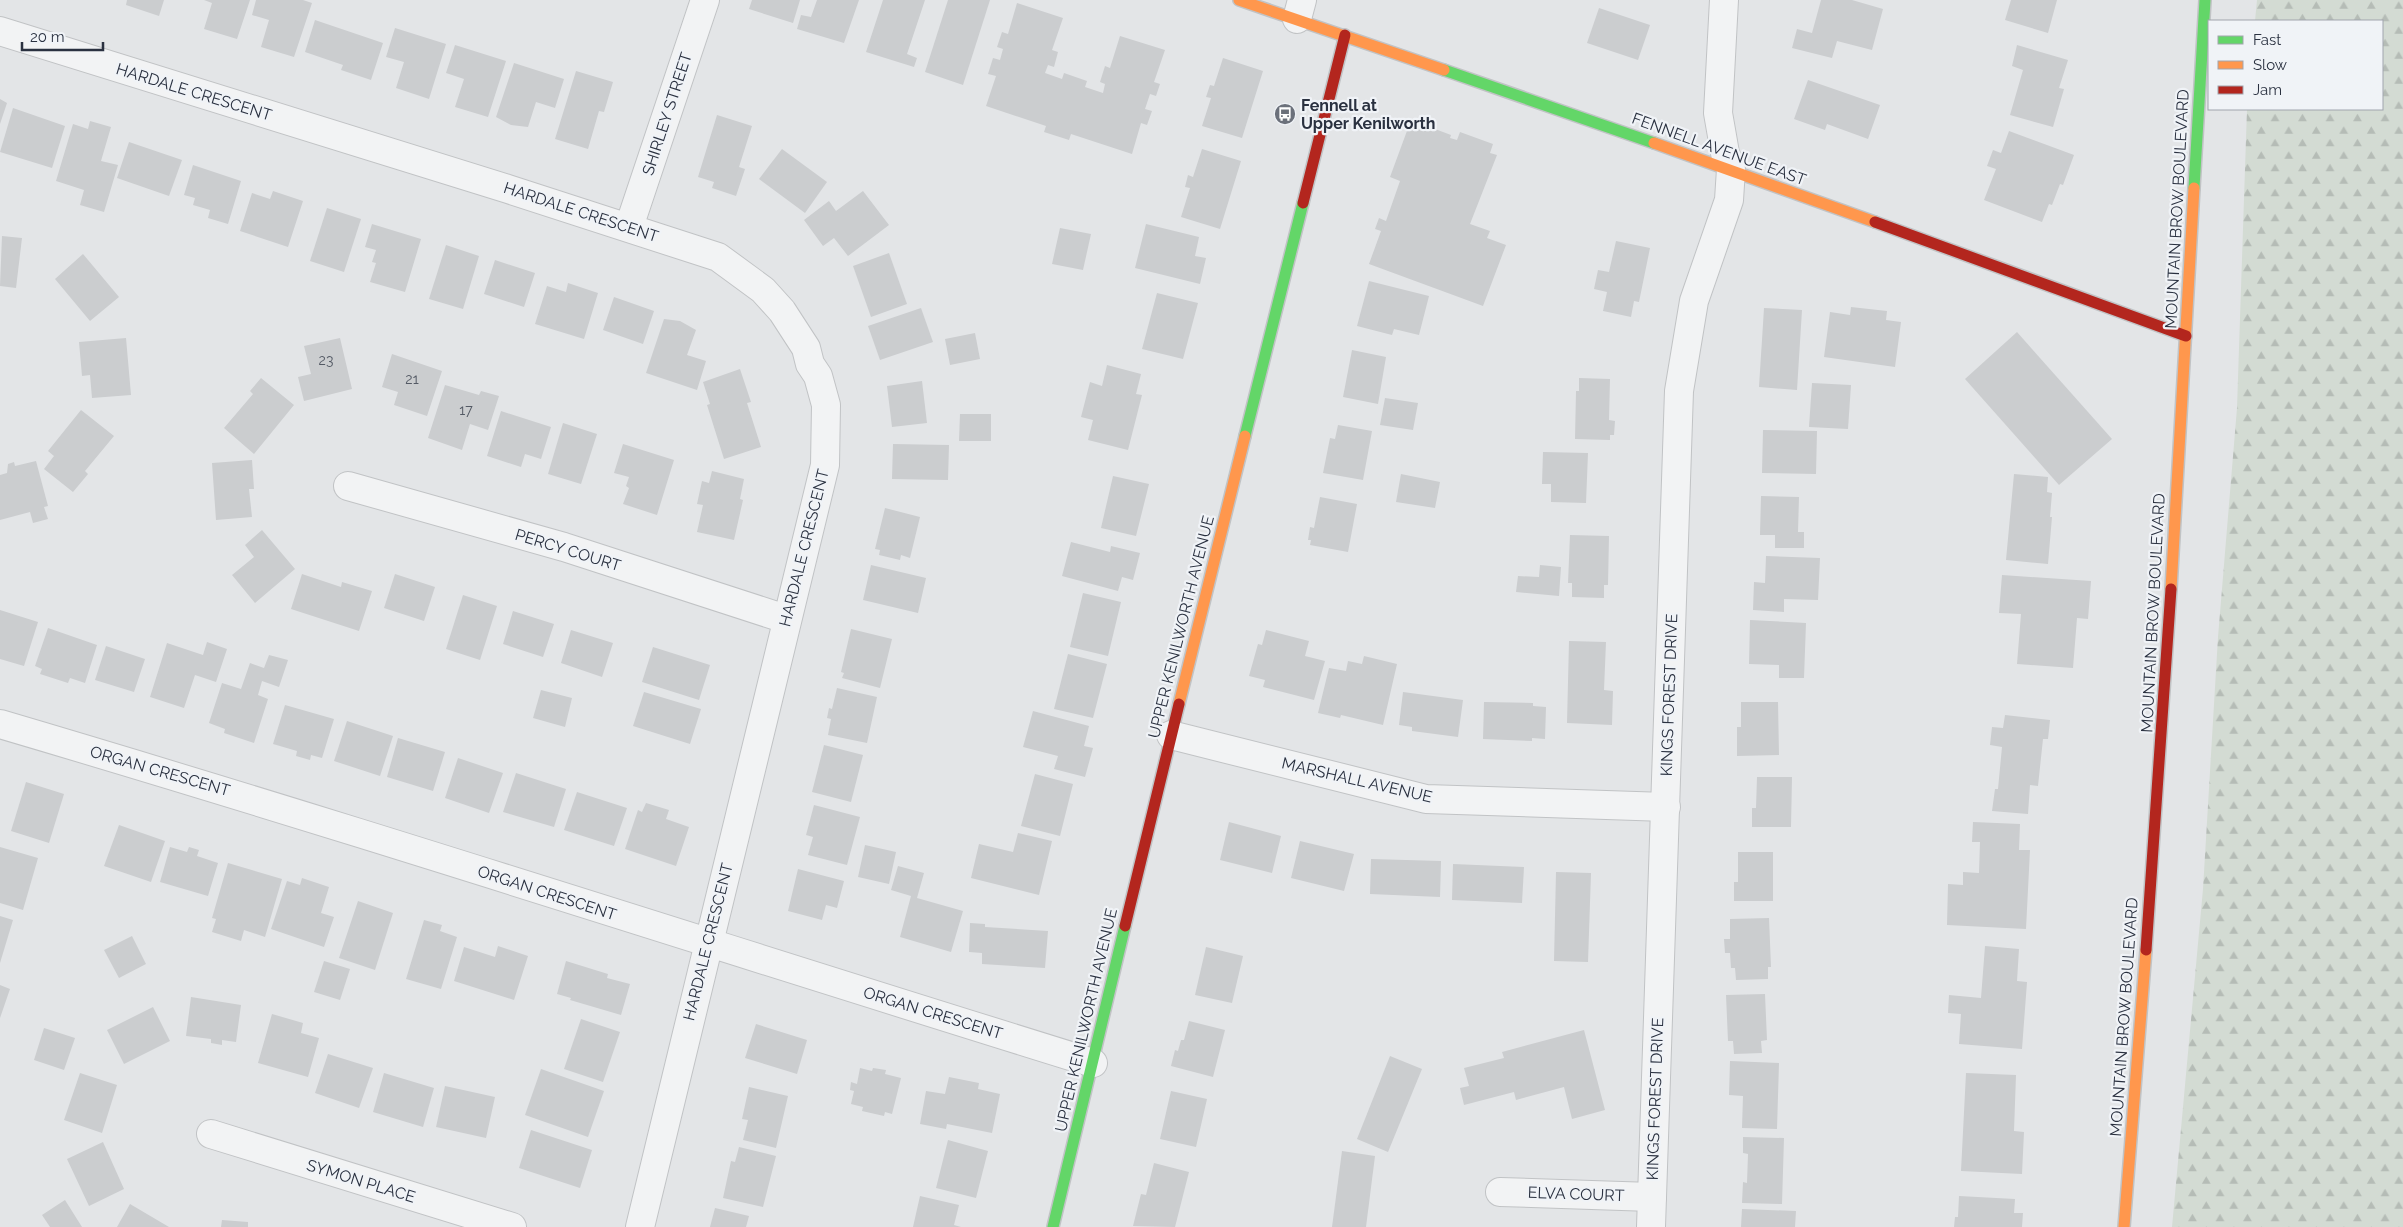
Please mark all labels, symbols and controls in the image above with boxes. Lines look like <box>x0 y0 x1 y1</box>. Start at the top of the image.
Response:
scale bar <box>22 20 104 52</box>
legend <box>2208 20 2383 110</box>
text: 20 m <box>30 28 65 46</box>
text: Fast <box>2253 31 2281 49</box>
street label: SHIRLEY STREET <box>638 50 696 178</box>
text: Slow <box>2253 56 2287 74</box>
street label: HARDALE CRESCENT <box>114 59 274 125</box>
text: Jam <box>2253 81 2282 99</box>
street label: MOUNTAIN BROW BOULEVARD <box>2161 89 2193 329</box>
place label: Fennell at Upper Kenilworth <box>1301 96 1435 133</box>
bus stop icon: Fennell at Upper Kenilworth <box>1273 102 1297 126</box>
street label: FENNELL AVENUE EAST <box>1629 109 1809 189</box>
street label: HARDALE CRESCENT <box>501 178 661 246</box>
house number: 23 <box>319 352 333 368</box>
house number: 21 <box>405 371 419 387</box>
house number: 17 <box>459 402 473 418</box>
street label: HARDALE CRESCENT <box>775 467 833 629</box>
street label: MOUNTAIN BROW BOULEVARD <box>2137 493 2169 733</box>
street label: UPPER KENILWORTH AVENUE <box>1144 513 1218 740</box>
street label: PERCY COURT <box>513 525 624 575</box>
street label: KINGS FOREST DRIVE <box>1657 613 1681 777</box>
street label: ORGAN CRESCENT <box>88 742 232 800</box>
street label: MARSHALL AVENUE <box>1280 753 1434 807</box>
street label: HARDALE CRESCENT <box>679 861 737 1023</box>
street label: ORGAN CRESCENT <box>475 862 619 924</box>
street label: MOUNTAIN BROW BOULEVARD <box>2106 897 2142 1137</box>
street label: UPPER KENILWORTH AVENUE <box>1051 906 1121 1134</box>
street label: ORGAN CRESCENT <box>861 983 1005 1043</box>
street label: KINGS FOREST DRIVE <box>1643 1017 1667 1181</box>
street label: SYMON PLACE <box>304 1155 418 1207</box>
street label: ELVA COURT <box>1527 1183 1625 1205</box>

